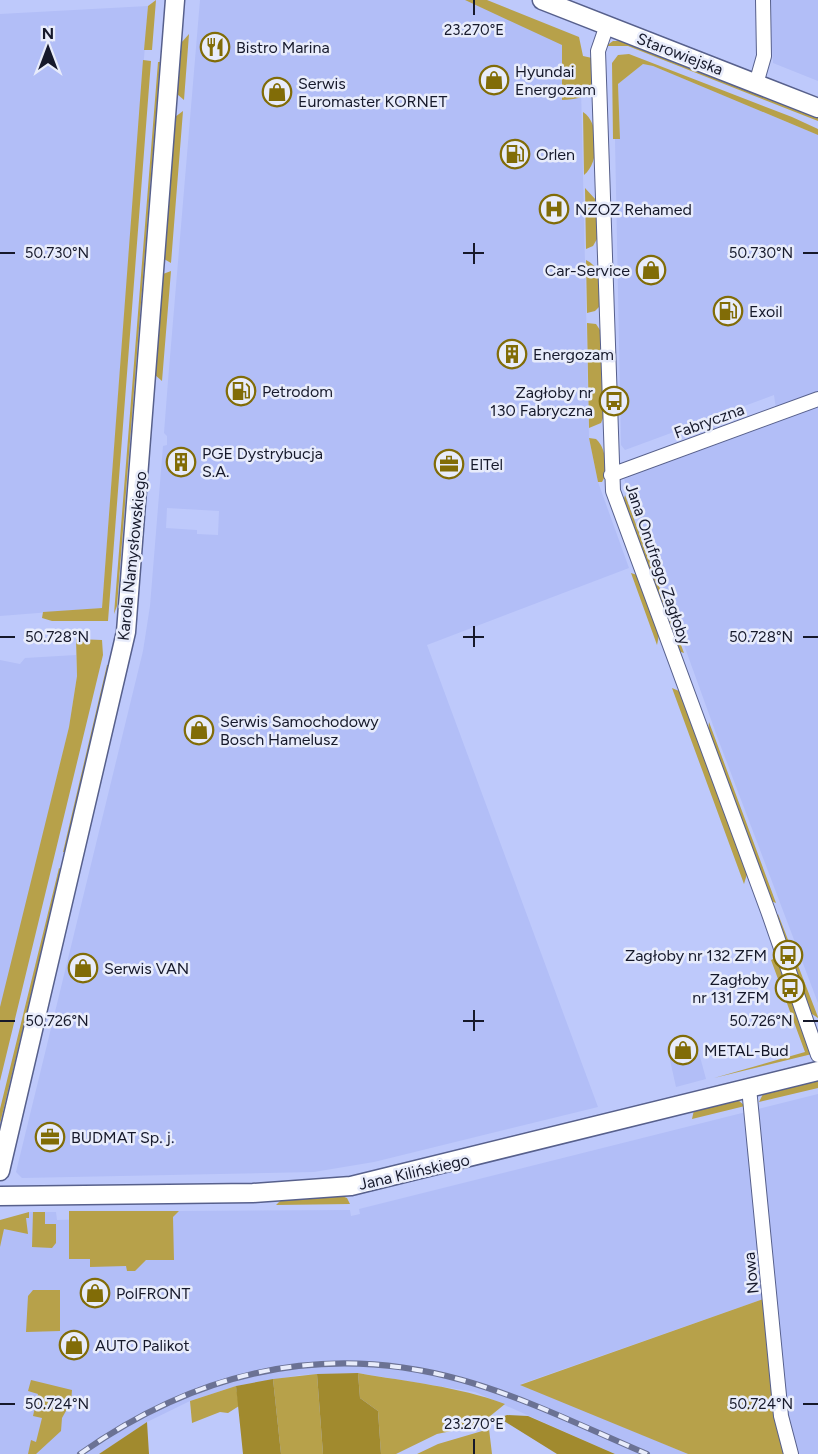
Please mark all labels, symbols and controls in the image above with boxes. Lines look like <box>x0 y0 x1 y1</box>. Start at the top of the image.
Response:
north arrow <box>18 18 78 78</box>
text: 23.270°E <box>444 21 504 39</box>
text: N <box>42 24 54 43</box>
street label: Starowiejska <box>634 29 726 79</box>
restaurant icon: Bistro Marina <box>199 31 231 63</box>
place label: Bistro Marina <box>236 38 330 57</box>
place label: Hyundai Energozam <box>515 62 596 99</box>
shop icon: Hyundai Energozam <box>478 64 510 96</box>
place label: Serwis Euromaster KORNET <box>298 74 447 111</box>
shop icon: Serwis Euromaster KORNET <box>261 76 293 108</box>
fuel station icon: Orlen <box>499 138 531 170</box>
place label: Orlen <box>536 145 575 164</box>
hospital icon: NZOZ Rehamed <box>538 193 570 225</box>
place label: NZOZ Rehamed <box>575 200 692 219</box>
text: 50.730°N <box>25 244 89 262</box>
text: 50.730°N <box>729 244 793 262</box>
shop icon: Car-Service <box>635 254 667 286</box>
place label: Car-Service <box>545 261 630 280</box>
fuel station icon: Exoil <box>712 295 744 327</box>
place label: Exoil <box>749 302 783 321</box>
building icon: Energozam <box>496 338 528 370</box>
place label: Energozam <box>533 345 614 364</box>
fuel station icon: Petrodom <box>225 375 257 407</box>
place label: Petrodom <box>262 382 333 401</box>
place label: Zagłoby nr 130 Fabryczna <box>490 383 594 420</box>
bus stop icon: Zagłoby nr 130 Fabryczna <box>598 385 630 417</box>
street label: Fabryczna <box>671 400 747 442</box>
place label: PGE Dystrybucja S.A. <box>202 444 323 481</box>
building icon: PGE Dystrybucja S.A. <box>165 446 197 478</box>
office icon: ElTel <box>433 448 465 480</box>
place label: ElTel <box>470 455 503 474</box>
street label: Karola Namysłowskiego <box>114 470 150 642</box>
street label: Jana Onufrego Zagłoby <box>621 481 695 648</box>
text: 50.728°N <box>25 628 89 646</box>
text: 50.728°N <box>729 628 793 646</box>
place label: Serwis Samochodowy Bosch Hamelusz <box>220 712 379 749</box>
shop icon: Serwis Samochodowy Bosch Hamelusz <box>183 714 215 746</box>
bus stop icon: Zagłoby nr 132 ZFM <box>772 939 804 971</box>
place label: Zagłoby nr 132 ZFM <box>625 946 767 965</box>
shop icon: Serwis VAN <box>67 952 99 984</box>
place label: Serwis VAN <box>104 959 189 978</box>
place label: Zagłoby nr 131 ZFM <box>692 970 770 1007</box>
bus stop icon: Zagłoby nr 131 ZFM <box>774 972 806 1004</box>
text: 50.726°N <box>25 1012 89 1030</box>
text: 50.726°N <box>729 1012 793 1030</box>
shop icon: METAL-Bud <box>667 1034 699 1066</box>
place label: METAL-Bud <box>704 1041 789 1060</box>
office icon: BUDMAT Sp. j. <box>34 1121 66 1153</box>
place label: BUDMAT Sp. j. <box>71 1128 174 1147</box>
street label: Jana Kilińskiego <box>357 1150 471 1194</box>
street label: Nowa <box>739 1251 763 1295</box>
shop icon: PolFRONT <box>79 1277 111 1309</box>
place label: PolFRONT <box>116 1284 190 1303</box>
shop icon: AUTO Palikot <box>58 1329 90 1361</box>
place label: AUTO Palikot <box>95 1336 190 1355</box>
text: 50.724°N <box>25 1395 89 1413</box>
text: 50.724°N <box>729 1395 793 1413</box>
text: 23.270°E <box>444 1415 504 1433</box>

